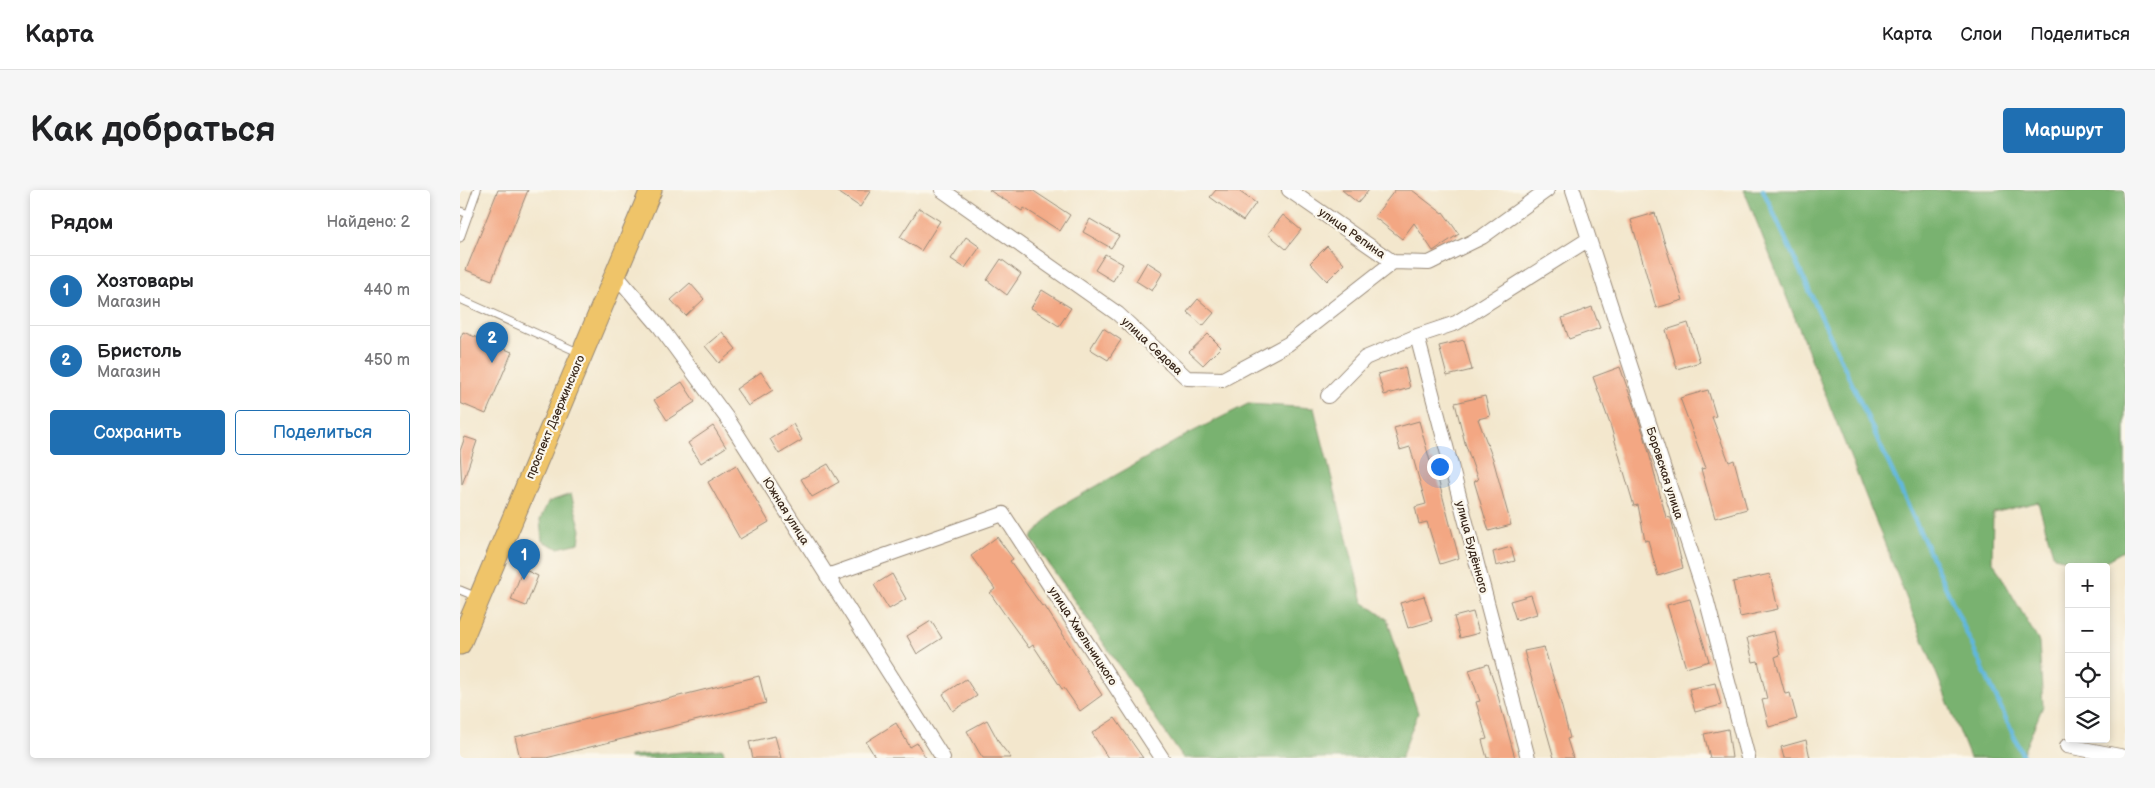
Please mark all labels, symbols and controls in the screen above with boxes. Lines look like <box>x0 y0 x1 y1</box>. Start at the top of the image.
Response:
text: Карта <box>25 20 94 49</box>
text: Карта <box>1882 24 1932 45</box>
text: Слои <box>1960 24 2002 45</box>
text: Поделиться <box>2030 24 2130 45</box>
button: Маршрут <box>2003 108 2125 153</box>
text: Как добраться <box>30 109 276 152</box>
street label: улица Репина <box>1315 205 1388 262</box>
text: Рядом <box>50 210 113 235</box>
text: Найдено: 2 <box>326 213 410 232</box>
text: Хозтовары <box>97 270 194 293</box>
text: 1 <box>63 281 69 300</box>
text: 440 m <box>364 281 410 300</box>
text: Магазин <box>97 293 161 312</box>
street label: улица Седова <box>1118 314 1185 379</box>
pin: 2 <box>476 322 508 363</box>
text: Бристоль <box>97 340 181 363</box>
text: 2 <box>61 351 71 370</box>
text: 450 m <box>364 351 410 370</box>
street label: проспект Дзержинского <box>523 353 588 481</box>
text: Магазин <box>97 363 161 382</box>
button: Сохранить <box>50 410 225 455</box>
button: Поделиться <box>235 410 410 455</box>
street label: Боровская улица <box>1643 425 1687 521</box>
your location <box>1427 454 1453 480</box>
street label: Южная улица <box>759 475 812 548</box>
street label: улица Будённого <box>1452 499 1491 595</box>
pin: 1 <box>508 539 540 580</box>
map controls <box>2065 563 2110 743</box>
button: + <box>2065 563 2110 608</box>
street label: улица Хмельницкого <box>1045 584 1120 688</box>
button: − <box>2065 608 2110 653</box>
button: locate <box>2065 653 2110 698</box>
button: layers <box>2065 698 2110 743</box>

